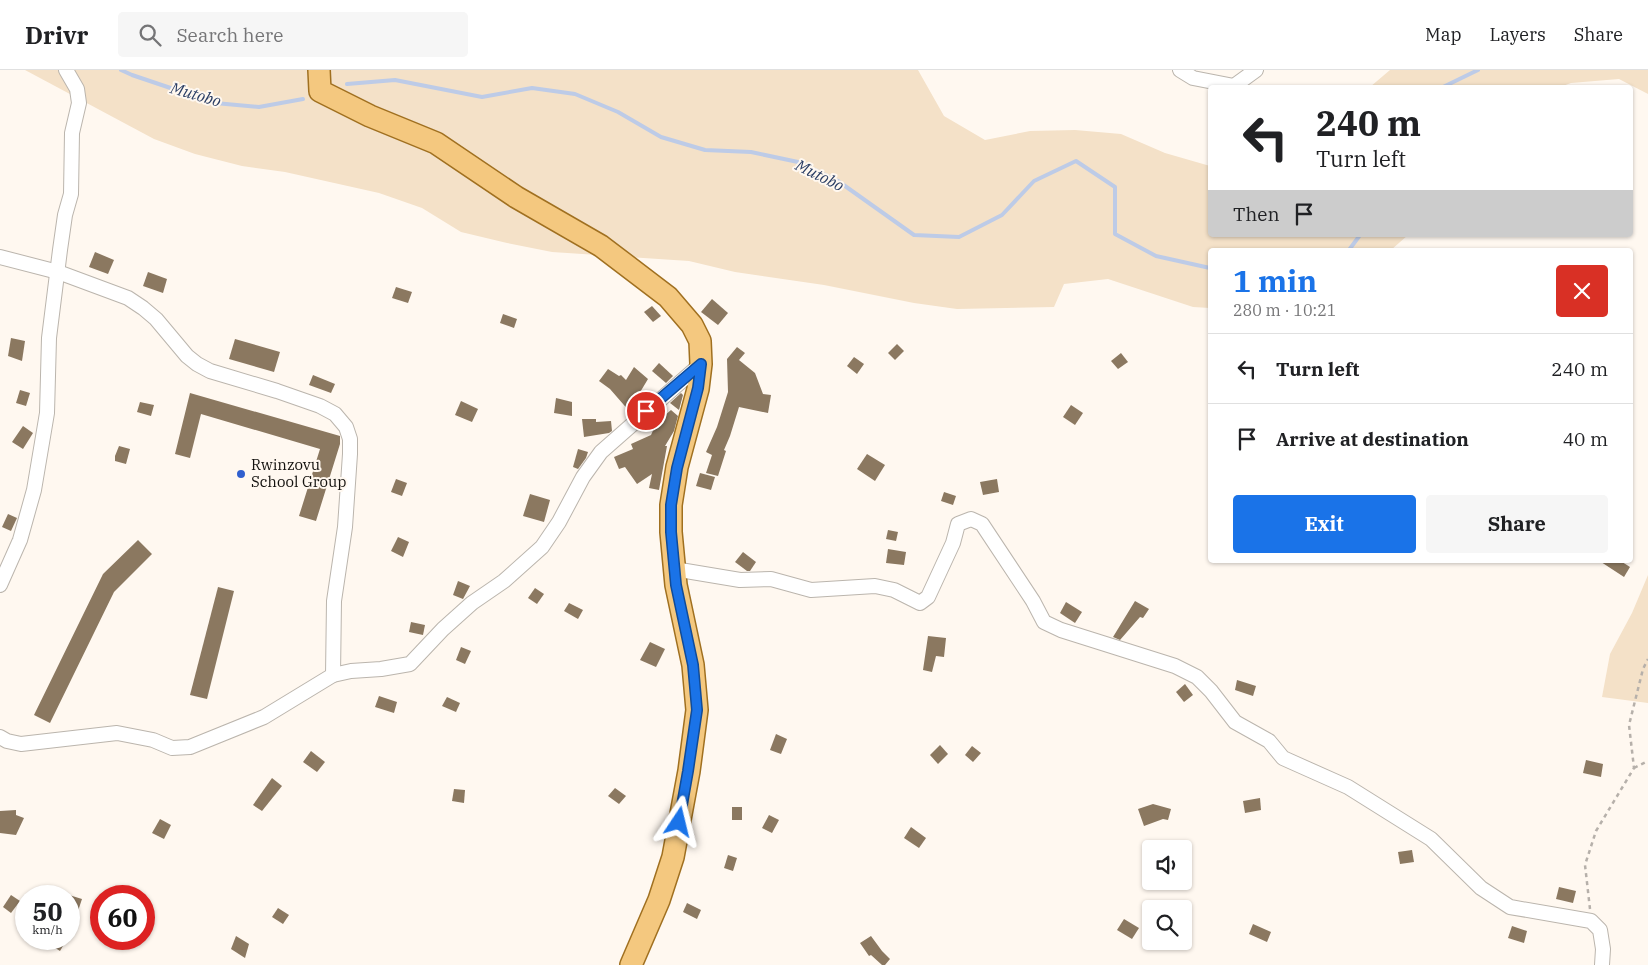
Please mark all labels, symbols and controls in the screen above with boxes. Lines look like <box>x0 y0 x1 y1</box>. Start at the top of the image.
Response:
search box <box>118 12 468 57</box>
text: Drivr <box>25 19 88 51</box>
icon: search <box>136 21 164 49</box>
text: Search here <box>176 23 283 47</box>
text: Map <box>1425 23 1462 46</box>
text: Layers <box>1490 23 1546 46</box>
text: Share <box>1574 23 1623 46</box>
water label: Mutobo <box>168 77 224 111</box>
text: 240 m <box>1316 100 1421 146</box>
icon: left <box>1233 105 1298 170</box>
text: Turn left <box>1316 144 1406 173</box>
water label: Mutobo <box>792 154 848 195</box>
icon: arrive <box>1290 200 1318 228</box>
text: Then <box>1233 202 1280 226</box>
text: 1 min <box>1233 261 1317 300</box>
button: close <box>1556 265 1608 317</box>
text: 280 m · 10:21 <box>1233 300 1336 320</box>
icon: left <box>1233 355 1261 383</box>
text: Turn left <box>1276 357 1359 381</box>
text: 240 m <box>1551 357 1608 381</box>
pin <box>625 390 667 432</box>
icon: arrive <box>632 397 660 425</box>
icon: arrive <box>1233 425 1261 453</box>
text: Arrive at destination <box>1276 427 1469 451</box>
text: 40 m <box>1563 427 1608 451</box>
place label: Rwinzovu School Group <box>251 455 346 491</box>
marker: Rwinzovu School Group <box>235 468 247 480</box>
button: Exit <box>1233 495 1416 553</box>
button: Share <box>1426 495 1608 553</box>
position arrow <box>652 795 704 847</box>
map controls <box>1142 840 1192 950</box>
button: sound <box>1142 840 1192 890</box>
speed limit sign: 60 <box>90 885 155 950</box>
text: 50 <box>32 895 63 928</box>
button: search <box>1142 900 1192 950</box>
text: km/h <box>32 922 63 937</box>

